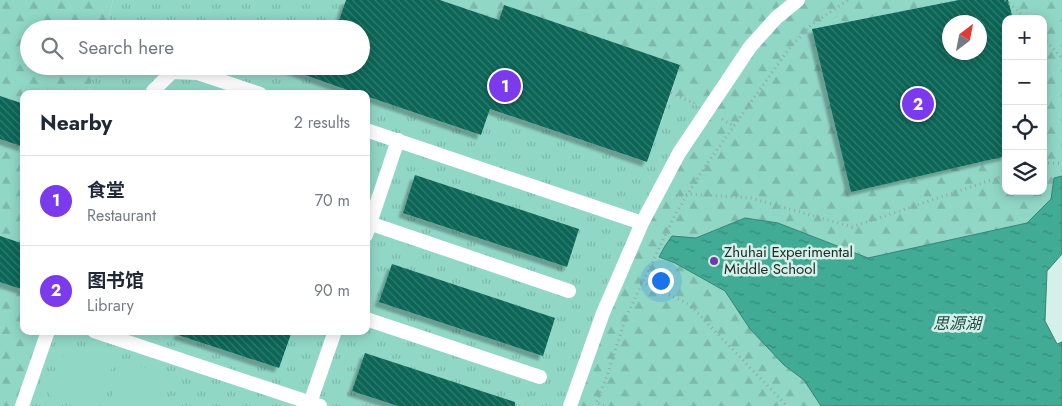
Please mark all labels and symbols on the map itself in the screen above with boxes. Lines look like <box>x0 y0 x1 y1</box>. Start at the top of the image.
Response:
north arrow <box>942 15 987 60</box>
pin: 1 <box>489 67 521 105</box>
pin: 2 <box>902 85 934 123</box>
place label: Zhuhai Experimental Middle School <box>724 241 853 280</box>
marker: Zhuhai Experimental Middle School <box>708 255 720 267</box>
your location <box>648 268 674 294</box>
water label: 思源湖 <box>933 312 984 335</box>

